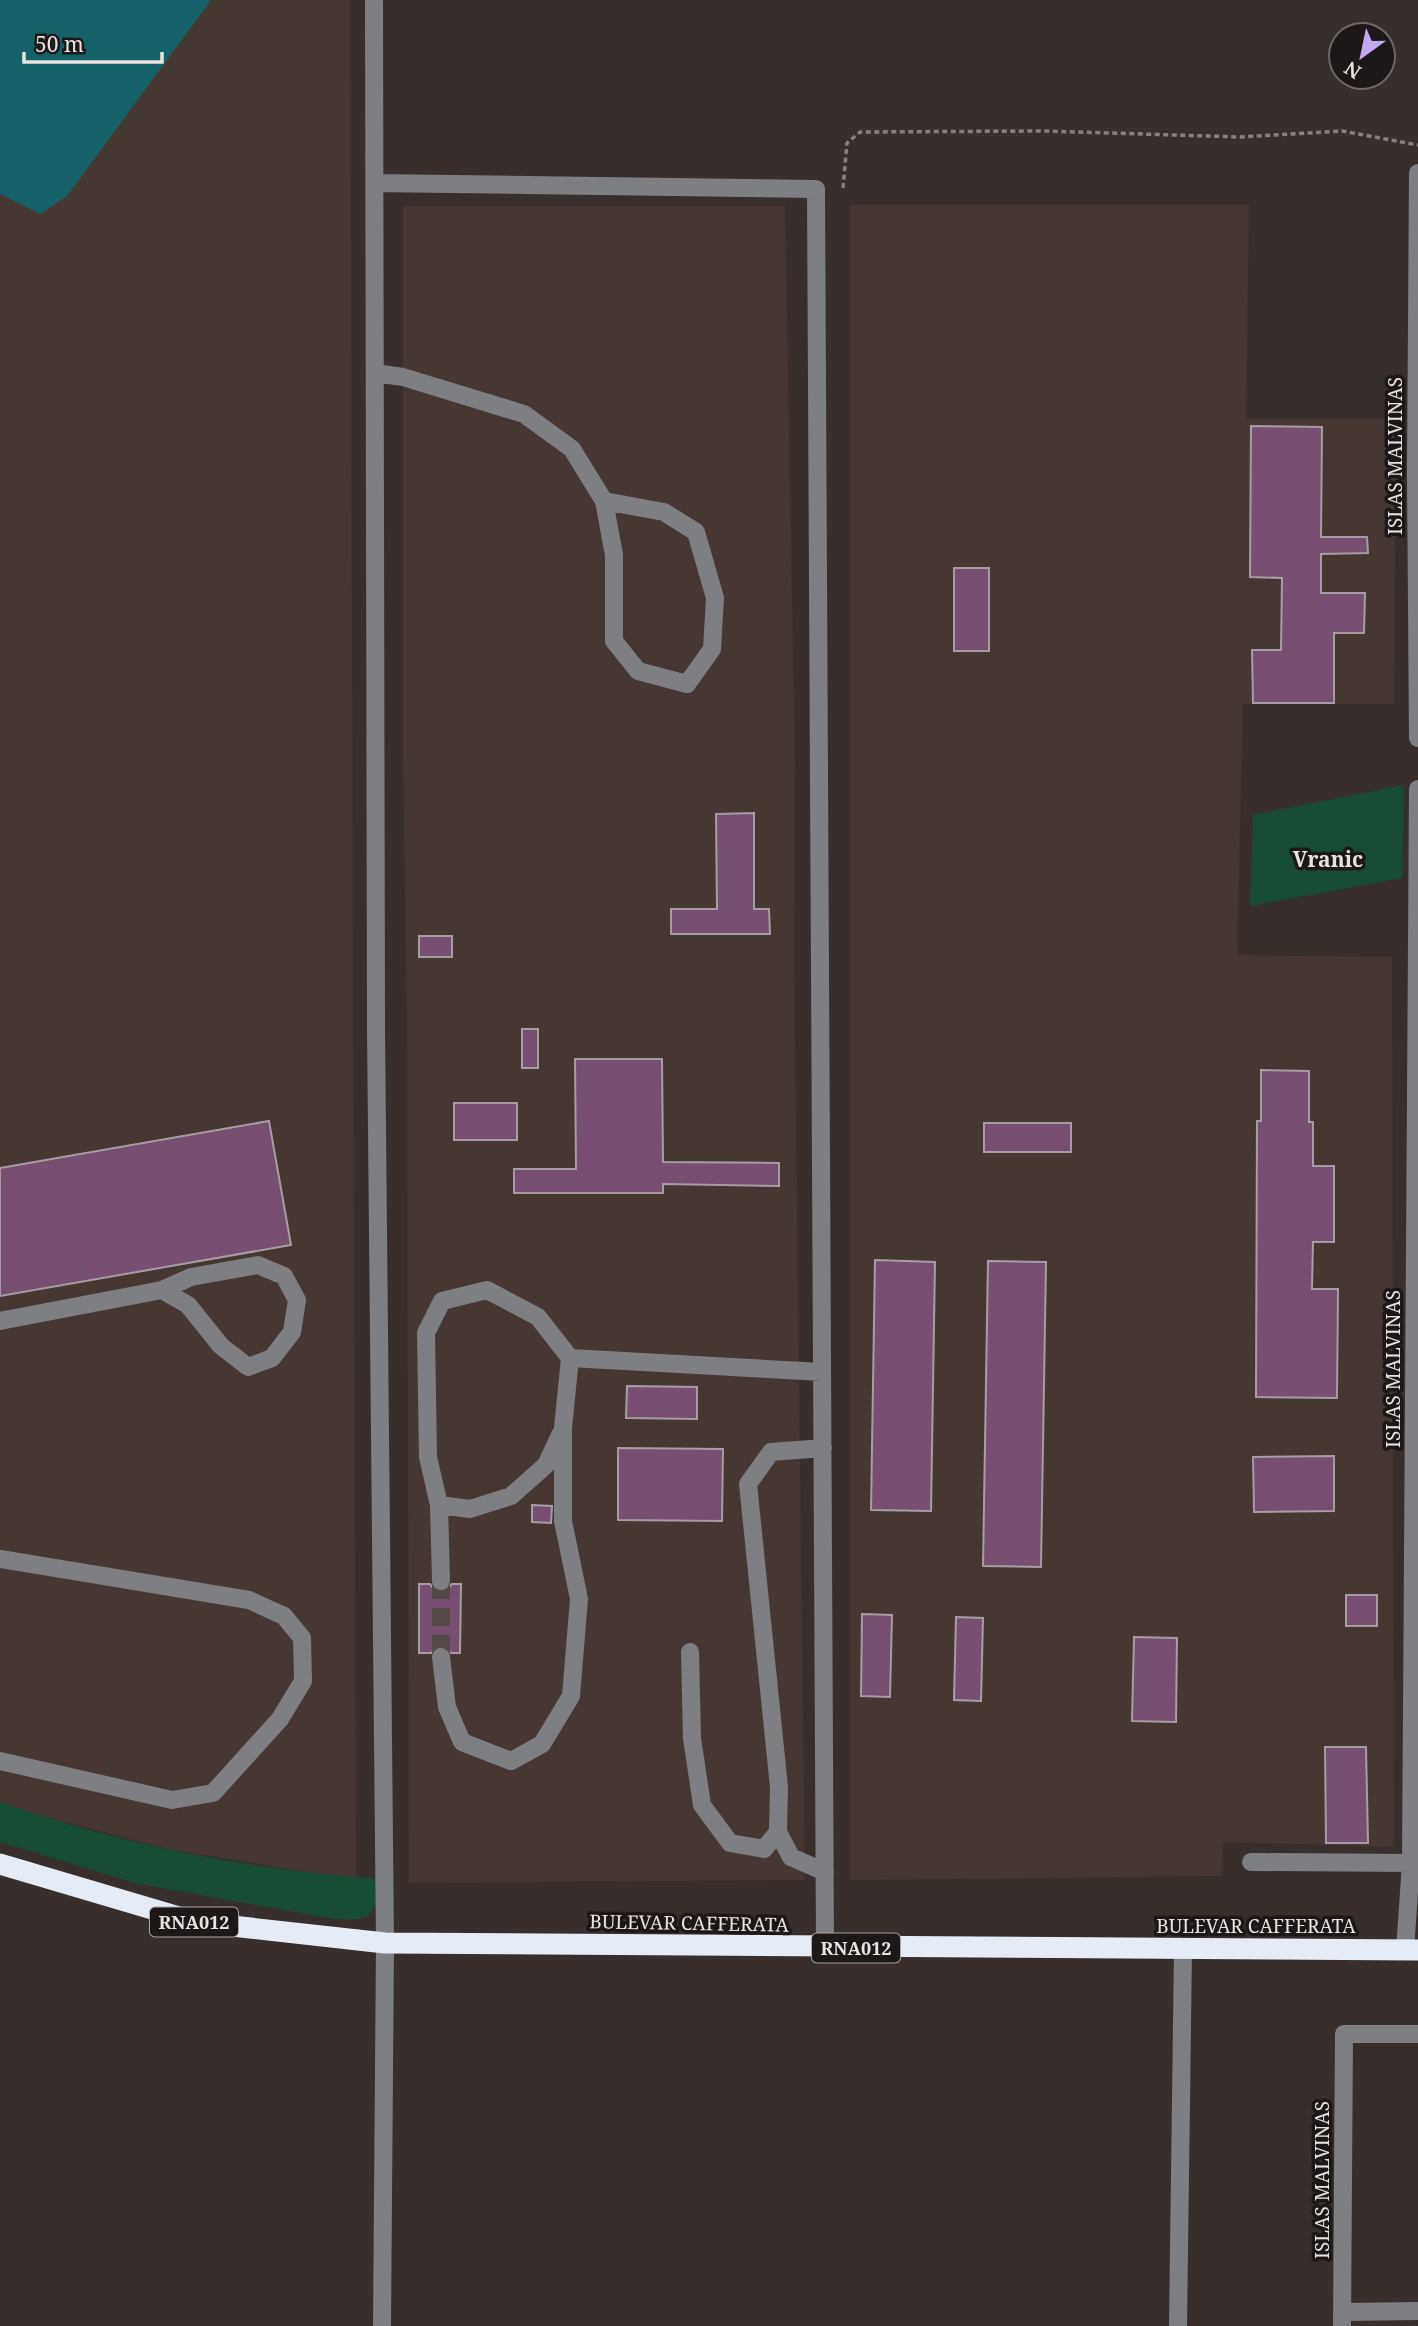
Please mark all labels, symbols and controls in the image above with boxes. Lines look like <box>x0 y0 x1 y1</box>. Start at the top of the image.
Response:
scale bar <box>24 21 163 65</box>
north arrow <box>1327 21 1397 91</box>
text: 50 m <box>35 30 84 58</box>
text: N <box>1339 55 1366 85</box>
street label: ISLAS MALVINAS <box>1382 377 1408 535</box>
district label: Vranic <box>1293 845 1363 873</box>
street label: ISLAS MALVINAS <box>1380 1290 1406 1448</box>
road number: RNA012 <box>150 1908 238 1936</box>
street label: BULEVAR CAFFERATA <box>589 1908 790 1938</box>
street label: BULEVAR CAFFERATA <box>1156 1913 1356 1939</box>
road number: RNA012 <box>812 1934 900 1962</box>
street label: ISLAS MALVINAS <box>1309 2101 1335 2259</box>

